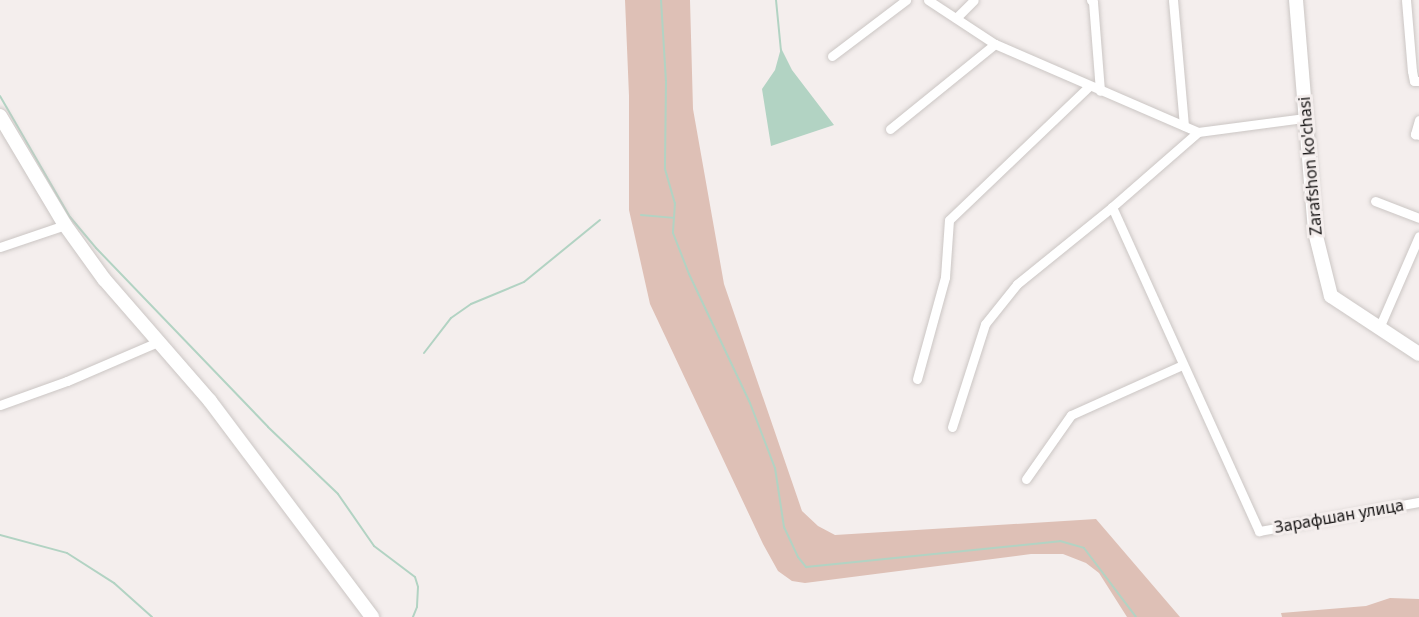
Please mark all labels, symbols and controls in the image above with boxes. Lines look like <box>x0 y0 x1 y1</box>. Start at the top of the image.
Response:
street label: Zarafshon ko'chasi <box>1294 96 1326 236</box>
street label: Зарафшан улица <box>1273 495 1405 537</box>

